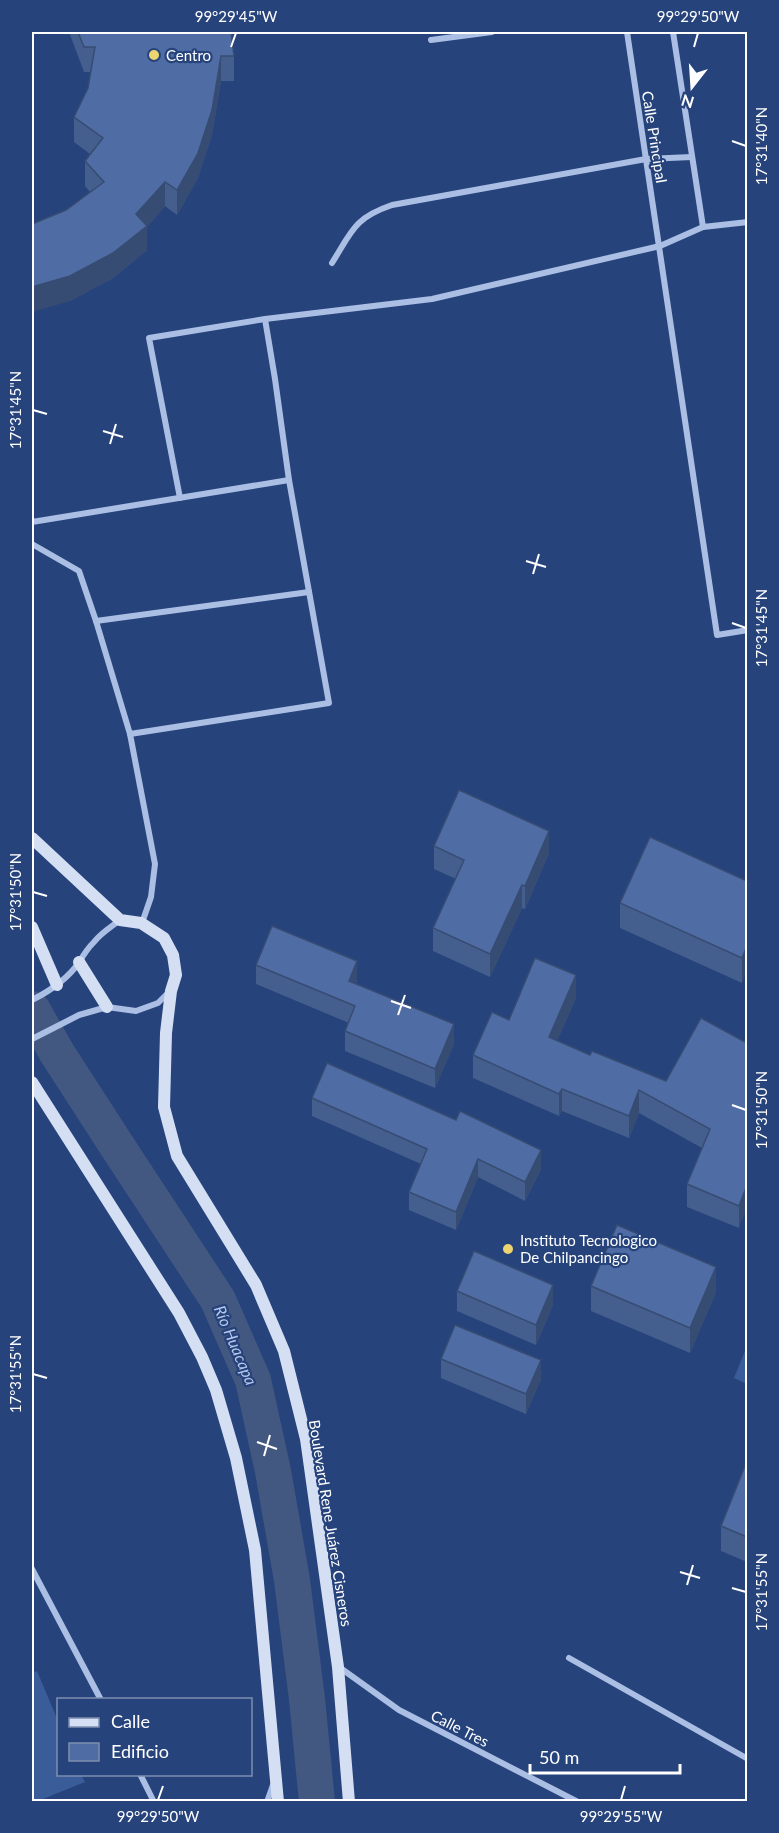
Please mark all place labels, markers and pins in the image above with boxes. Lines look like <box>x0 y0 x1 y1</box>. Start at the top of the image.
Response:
place label: Centro <box>166 46 211 64</box>
marker: Centro <box>147 48 161 62</box>
place label: Instituto Tecnologico De Chilpancingo <box>520 1231 657 1266</box>
marker: Instituto Tecnologico De Chilpancingo <box>501 1242 515 1256</box>

